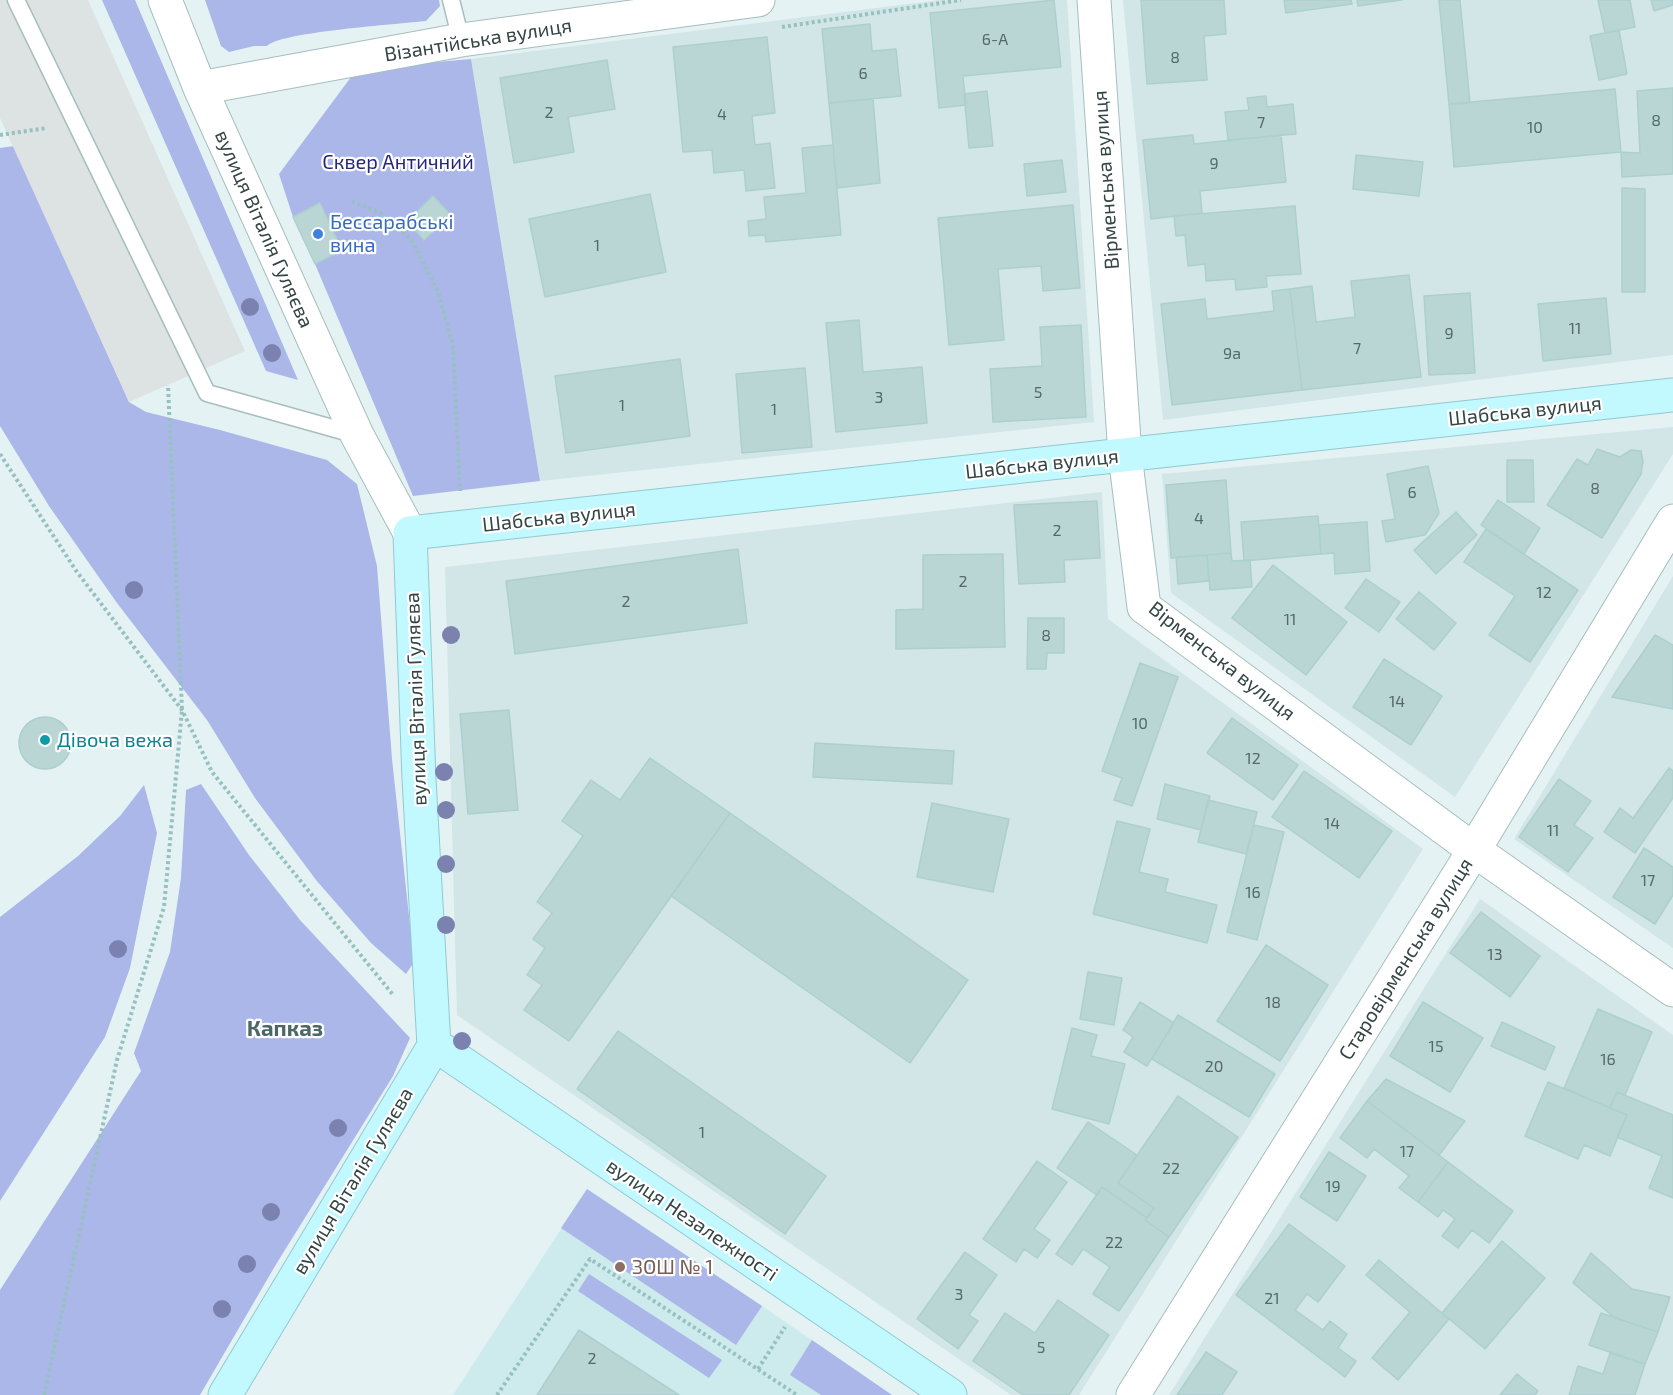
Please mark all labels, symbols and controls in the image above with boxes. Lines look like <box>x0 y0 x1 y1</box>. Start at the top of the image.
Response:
street label: Візантійська вулиця <box>382 13 574 67</box>
house number: 6-А <box>982 30 1008 50</box>
house number: 8 <box>1170 48 1180 68</box>
house number: 6 <box>858 64 868 84</box>
street label: Вірменська вулиця <box>1088 90 1124 270</box>
house number: 2 <box>545 103 553 123</box>
house number: 4 <box>717 105 727 125</box>
house number: 8 <box>1651 111 1661 131</box>
house number: 7 <box>1257 113 1265 133</box>
house number: 10 <box>1527 118 1543 138</box>
street label: вулиця Віталія Гуляєва <box>210 126 318 332</box>
park label: Сквер Античний <box>322 150 474 174</box>
house number: 9 <box>1209 154 1219 174</box>
place label: Бессарабські вина <box>330 210 453 257</box>
marker: Бессарабські вина <box>311 227 325 241</box>
house number: 1 <box>594 236 600 256</box>
house number: 11 <box>1569 319 1581 339</box>
house number: 9 <box>1444 324 1454 344</box>
house number: 7 <box>1353 339 1361 359</box>
house number: 9а <box>1223 344 1241 364</box>
house number: 5 <box>1034 383 1042 403</box>
house number: 3 <box>875 388 883 408</box>
street label: Шабська вулиця <box>1447 391 1603 431</box>
house number: 1 <box>619 396 625 416</box>
house number: 1 <box>771 400 777 420</box>
street label: Шабська вулиця <box>964 444 1120 484</box>
house number: 8 <box>1590 479 1600 499</box>
house number: 6 <box>1407 483 1417 503</box>
street label: Шабська вулиця <box>481 497 637 537</box>
house number: 4 <box>1194 509 1204 529</box>
house number: 2 <box>1053 521 1061 541</box>
house number: 2 <box>959 572 967 592</box>
house number: 12 <box>1536 583 1552 603</box>
street label: вулиця Віталія Гуляєва <box>400 592 432 806</box>
house number: 2 <box>622 592 630 612</box>
street label: Вірменська вулиця <box>1144 596 1300 726</box>
house number: 11 <box>1284 610 1296 630</box>
house number: 8 <box>1041 626 1051 646</box>
house number: 14 <box>1389 692 1405 712</box>
house number: 10 <box>1132 714 1148 734</box>
place label: Дівоча вежа <box>57 728 173 752</box>
marker: Дівоча вежа <box>38 733 52 747</box>
house number: 12 <box>1245 749 1261 769</box>
house number: 14 <box>1324 814 1340 834</box>
house number: 11 <box>1547 821 1559 841</box>
street label: Старовірменська вулиця <box>1334 854 1478 1064</box>
house number: 17 <box>1641 871 1655 891</box>
house number: 16 <box>1245 883 1261 903</box>
house number: 13 <box>1487 945 1503 965</box>
house number: 18 <box>1265 993 1281 1013</box>
district label: Капказ <box>247 1016 323 1042</box>
house number: 15 <box>1429 1037 1443 1057</box>
house number: 16 <box>1600 1050 1616 1070</box>
house number: 20 <box>1205 1057 1223 1077</box>
street label: вулиця Віталія Гуляєва <box>288 1083 418 1279</box>
house number: 1 <box>699 1123 705 1143</box>
house number: 17 <box>1400 1142 1414 1162</box>
street label: вулиця Незалежності <box>602 1154 782 1286</box>
house number: 22 <box>1162 1159 1180 1179</box>
house number: 19 <box>1325 1177 1341 1197</box>
house number: 22 <box>1105 1233 1123 1253</box>
place label: ЗОШ № 1 <box>632 1255 713 1279</box>
marker: ЗОШ № 1 <box>613 1260 627 1274</box>
house number: 3 <box>955 1285 963 1305</box>
house number: 21 <box>1264 1289 1280 1309</box>
house number: 5 <box>1037 1338 1045 1358</box>
house number: 2 <box>588 1349 596 1369</box>

